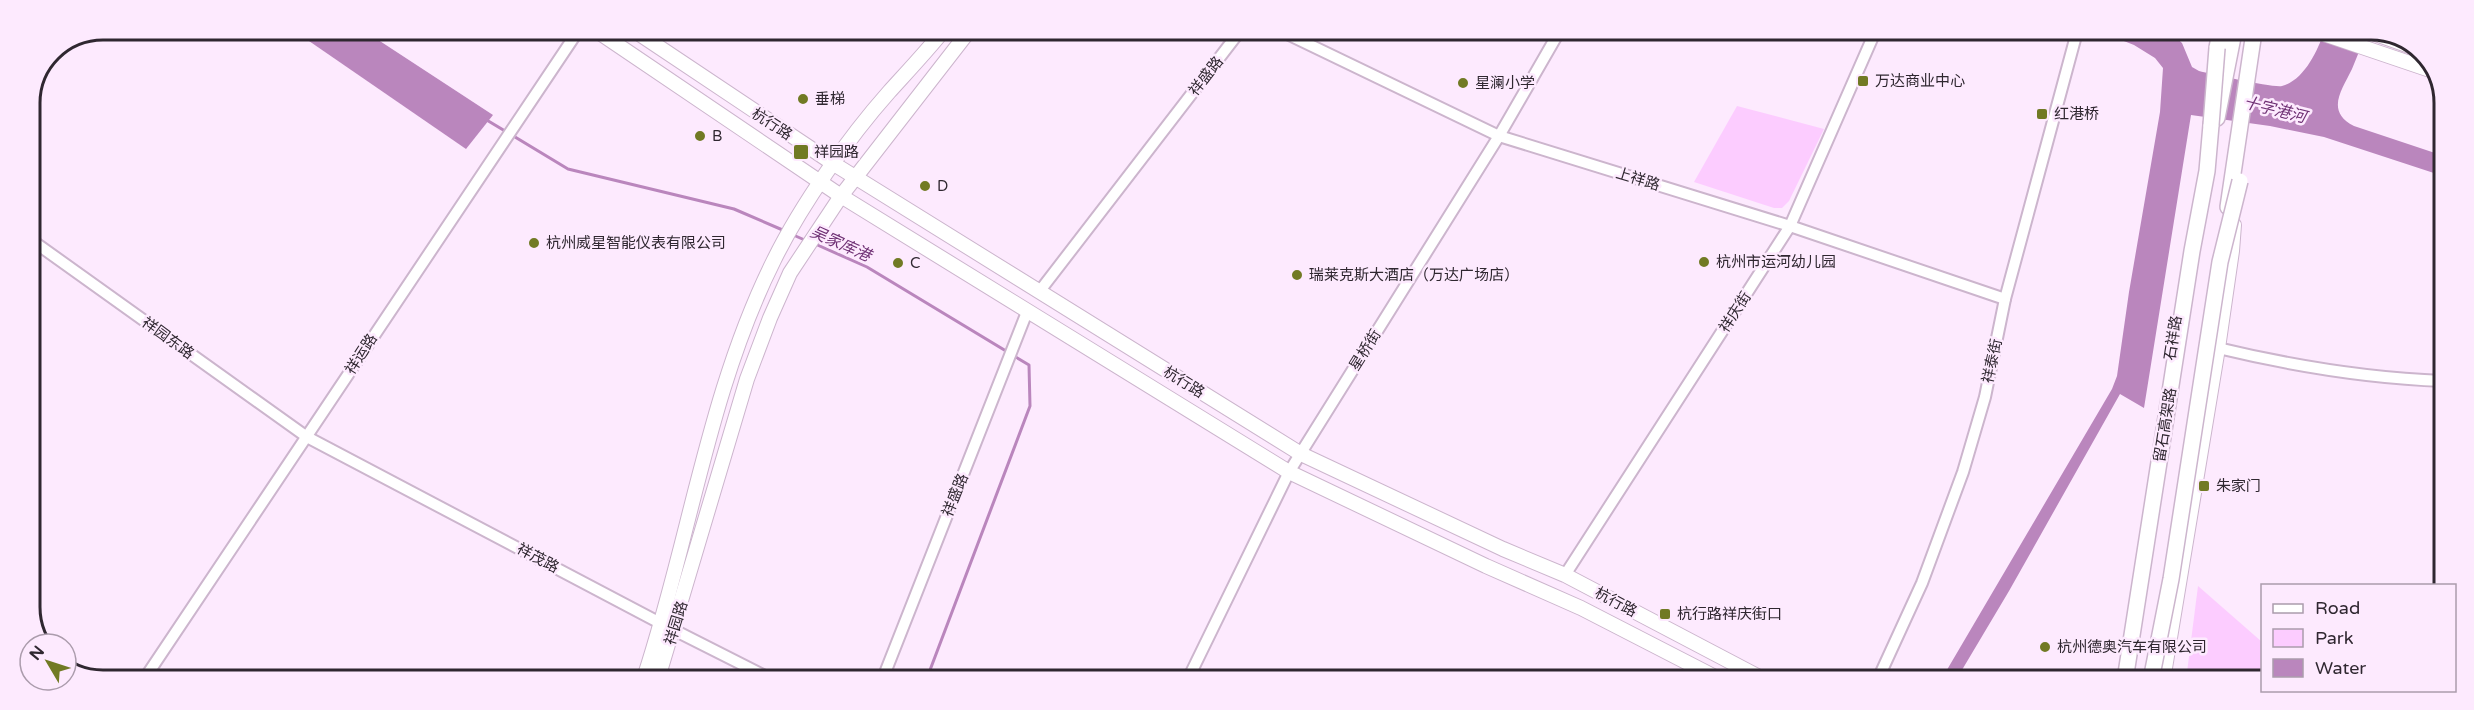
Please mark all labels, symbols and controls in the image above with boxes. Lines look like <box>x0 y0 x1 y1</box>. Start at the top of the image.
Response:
street label: 祥盛路 <box>1185 53 1227 99</box>
place label: 万达商业中心 <box>1875 72 1965 90</box>
place label: 星澜小学 <box>1475 74 1535 92</box>
marker: 万达商业中心 <box>1856 74 1870 88</box>
marker: 星澜小学 <box>1456 76 1470 90</box>
place label: 垂梯 <box>815 90 845 108</box>
marker: 垂梯 <box>796 92 810 106</box>
water label: 十字港河 <box>2241 93 2311 128</box>
street label: 杭行路 <box>748 104 796 144</box>
place label: 红港桥 <box>2054 105 2099 123</box>
marker: 红港桥 <box>2035 107 2049 121</box>
place label: B <box>712 127 722 145</box>
marker: B <box>693 129 707 143</box>
marker: 祥园路 <box>792 143 810 161</box>
place label: 祥园路 <box>814 143 859 161</box>
street label: 上祥路 <box>1614 164 1662 194</box>
place label: D <box>937 177 948 195</box>
marker: D <box>918 179 932 193</box>
water label: 吴家库港 <box>807 222 876 267</box>
place label: 杭州威星智能仪表有限公司 <box>546 234 726 252</box>
marker: 杭州威星智能仪表有限公司 <box>527 236 541 250</box>
place label: 杭州市运河幼儿园 <box>1716 253 1836 271</box>
place label: C <box>910 254 920 272</box>
marker: 杭州市运河幼儿园 <box>1697 255 1711 269</box>
marker: C <box>891 256 905 270</box>
place label: 瑞莱克斯大酒店（万达广场店） <box>1309 266 1519 284</box>
marker: 瑞莱克斯大酒店（万达广场店） <box>1290 268 1304 282</box>
street label: 祥庆街 <box>1715 288 1755 336</box>
street label: 祥园东路 <box>138 313 198 363</box>
street label: 石祥路 <box>2161 314 2185 362</box>
street label: 星桥街 <box>1345 326 1385 374</box>
street label: 祥运路 <box>341 330 381 378</box>
street label: 祥泰街 <box>1979 337 2005 385</box>
street label: 杭行路 <box>1160 362 1208 402</box>
street label: 留石高架路 <box>2150 387 2180 463</box>
street label: 祥盛路 <box>938 471 972 519</box>
place label: 朱家门 <box>2216 477 2261 495</box>
marker: 朱家门 <box>2197 479 2211 493</box>
street label: 祥茂路 <box>514 539 562 577</box>
street label: 杭行路 <box>1592 583 1640 621</box>
legend <box>2261 584 2456 692</box>
text: Road <box>2315 597 2360 619</box>
street label: 祥园路 <box>661 599 691 647</box>
place label: 杭行路祥庆街口 <box>1677 605 1782 623</box>
marker: 杭行路祥庆街口 <box>1658 607 1672 621</box>
text: Park <box>2315 627 2354 649</box>
north arrow <box>18 632 78 692</box>
place label: 杭州德奥汽车有限公司 <box>2057 638 2207 656</box>
marker: 杭州德奥汽车有限公司 <box>2038 640 2052 654</box>
text: N <box>25 642 49 664</box>
text: Water <box>2315 657 2366 679</box>

